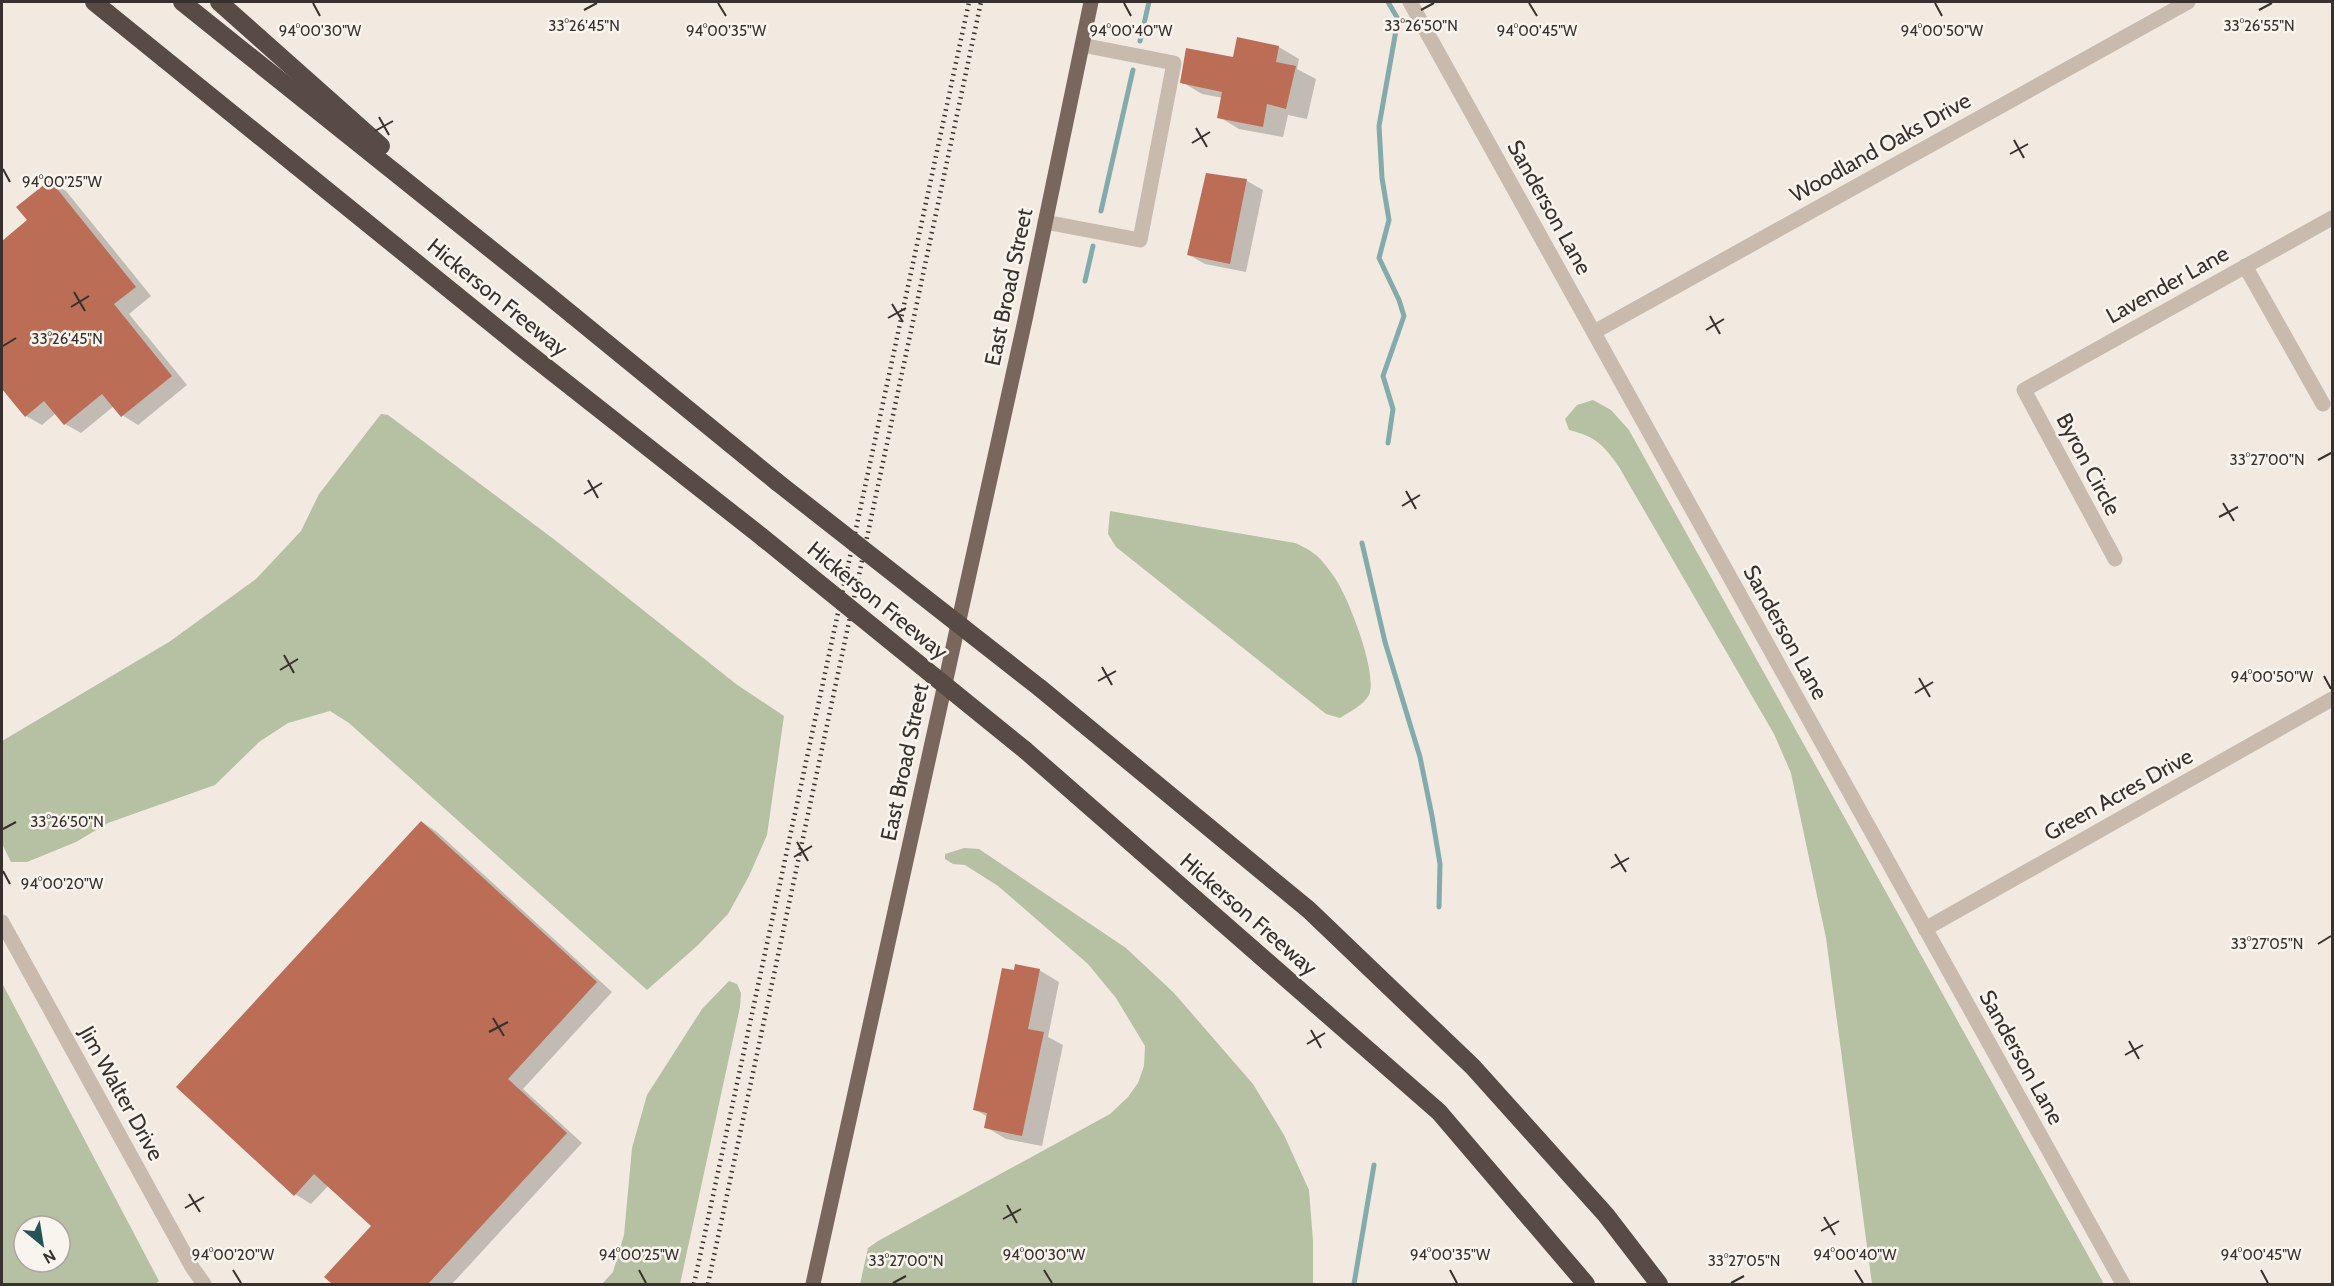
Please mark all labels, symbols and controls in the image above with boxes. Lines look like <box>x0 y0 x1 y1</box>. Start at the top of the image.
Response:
text: 33°26'45"N <box>548 17 620 35</box>
text: 33°26'50"N <box>1384 17 1458 35</box>
text: 33°26'55"N <box>2223 17 2295 35</box>
text: 94°00'30"W <box>279 22 362 40</box>
text: 94°00'35"W <box>686 22 767 40</box>
text: 94°00'40"W <box>1090 22 1173 40</box>
text: 94°00'45"W <box>1497 22 1578 40</box>
text: 94°00'50"W <box>1901 22 1984 40</box>
street label: Woodland Oaks Drive <box>1785 87 1975 208</box>
street label: Sanderson Lane <box>1501 135 1598 279</box>
text: 94°00'25"W <box>22 173 103 191</box>
street label: East Broad Street <box>979 205 1038 368</box>
street label: Hickerson Freeway <box>422 233 573 362</box>
street label: Lavender Lane <box>2101 240 2233 329</box>
text: 33°26'45"N <box>31 330 103 348</box>
street label: Byron Circle <box>2050 409 2127 520</box>
text: 33°27'00"N <box>2230 451 2304 469</box>
street label: Hickerson Freeway <box>802 536 953 665</box>
street label: Sanderson Lane <box>1737 560 1834 704</box>
text: 94°00'50"W <box>2231 668 2314 686</box>
street label: East Broad Street <box>875 680 934 843</box>
street label: Green Acres Drive <box>2039 742 2197 846</box>
text: 33°26'50"N <box>30 813 104 831</box>
street label: Hickerson Freeway <box>1175 847 1323 981</box>
text: 94°00'20"W <box>21 875 104 893</box>
text: 33°27'05"N <box>2231 935 2303 953</box>
street label: Sanderson Lane <box>1973 985 2070 1129</box>
street label: Jim Walter Drive <box>73 1020 170 1165</box>
north arrow <box>12 1214 72 1274</box>
text: N <box>40 1246 59 1268</box>
text: 94°00'20"W <box>192 1246 275 1264</box>
text: 94°00'25"W <box>599 1246 680 1264</box>
text: 94°00'30"W <box>1003 1246 1086 1264</box>
text: 94°00'35"W <box>1410 1246 1491 1264</box>
text: 94°00'40"W <box>1814 1246 1897 1264</box>
text: 94°00'45"W <box>2221 1246 2302 1264</box>
text: 33°27'00"N <box>869 1252 943 1270</box>
text: 33°27'05"N <box>1708 1252 1780 1270</box>

